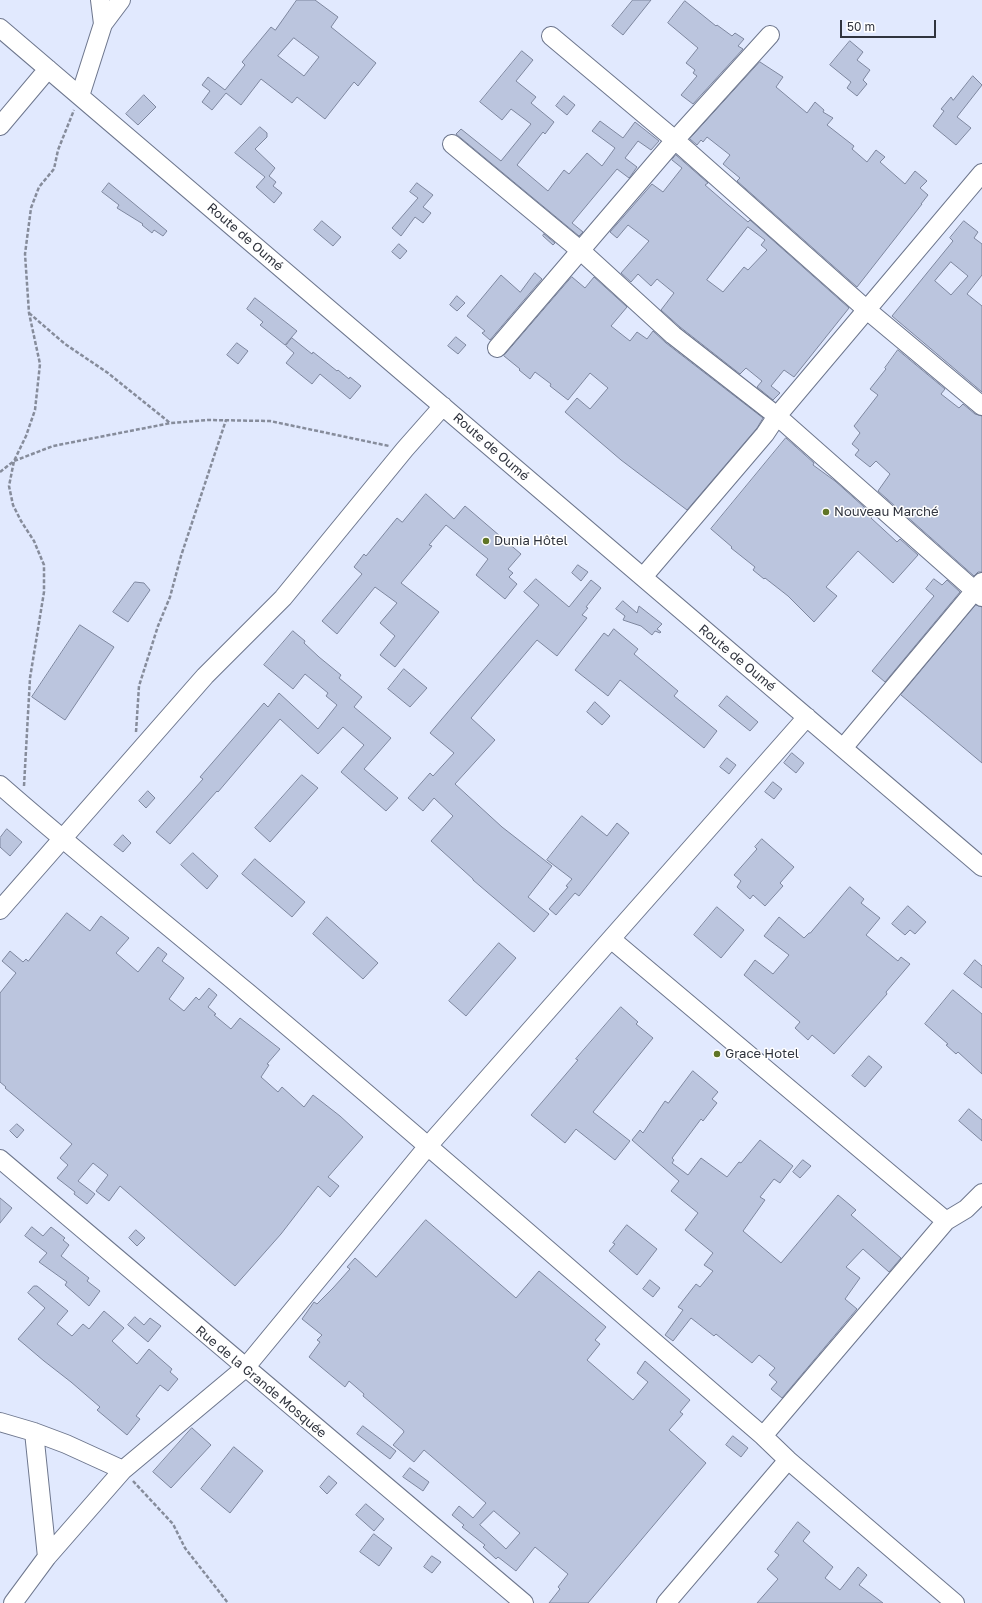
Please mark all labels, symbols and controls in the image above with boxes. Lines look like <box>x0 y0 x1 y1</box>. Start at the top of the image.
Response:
scale bar <box>842 12 938 38</box>
text: 50 m <box>847 19 875 34</box>
street label: Route de Oumé <box>204 200 286 274</box>
street label: Route de Oumé <box>450 410 532 484</box>
place label: Nouveau Marché <box>834 504 939 520</box>
marker: Nouveau Marché <box>821 507 831 517</box>
place label: Dunia Hôtel <box>494 533 568 549</box>
marker: Dunia Hôtel <box>481 536 491 546</box>
street label: Route de Oumé <box>695 621 779 695</box>
place label: Grace Hotel <box>725 1046 799 1062</box>
marker: Grace Hotel <box>712 1049 722 1059</box>
street label: Rue de la Grande Mosquée <box>192 1323 330 1441</box>

